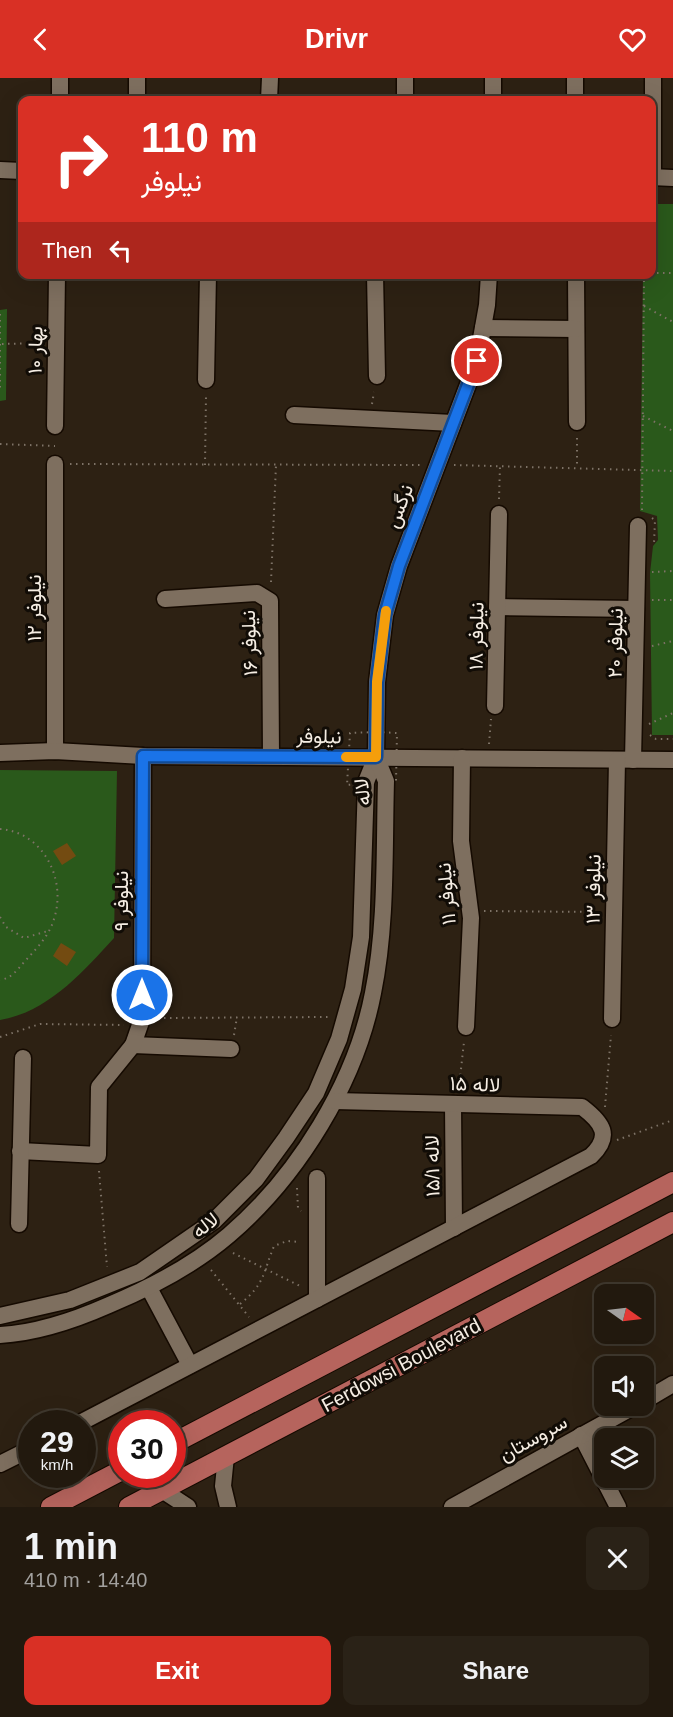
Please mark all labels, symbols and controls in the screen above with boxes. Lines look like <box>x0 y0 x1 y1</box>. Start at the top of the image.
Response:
icon: back <box>24 23 57 56</box>
icon: heart <box>616 23 649 56</box>
text: Drivr <box>305 24 368 54</box>
text: 110 m <box>141 114 258 161</box>
icon: right <box>42 120 120 198</box>
text: نیلوفر <box>141 167 202 197</box>
icon: left <box>104 234 137 267</box>
text: Then <box>42 238 92 263</box>
street label: بهار ۱۰ <box>24 326 48 374</box>
pin <box>451 335 502 386</box>
icon: arrive <box>460 344 493 377</box>
street label: نرگس <box>381 481 419 532</box>
street label: نیلوفر ۱۲ <box>23 575 47 641</box>
street label: نیلوفر ۱۸ <box>464 602 490 670</box>
street label: نیلوفر ۲۰ <box>603 608 629 678</box>
street label: نیلوفر ۱۶ <box>237 609 263 676</box>
street label: نیلوفر <box>295 725 342 749</box>
street label: لاله <box>350 777 374 807</box>
street label: نیلوفر ۱۳ <box>581 854 607 924</box>
street label: نیلوفر ۱۱ <box>432 862 462 926</box>
street label: نیلوفر ۹ <box>110 871 134 931</box>
position arrow <box>110 963 174 1027</box>
street label: لاله ۱۵ <box>449 1072 501 1096</box>
street label: لاله ۱۵/۱ <box>420 1135 444 1197</box>
street label: لاله <box>187 1208 223 1242</box>
north arrow <box>594 1284 654 1344</box>
map controls <box>594 1284 654 1488</box>
street label: Ferdowsi Boulevard <box>318 1314 484 1416</box>
button: sound <box>594 1356 654 1416</box>
speed limit sign: 30 <box>108 1410 186 1488</box>
street label: سروستان <box>495 1410 572 1467</box>
text: 29 <box>40 1425 74 1458</box>
button: layers <box>594 1428 654 1488</box>
text: km/h <box>41 1456 73 1473</box>
text: 1 min <box>24 1526 118 1567</box>
button: close <box>586 1527 649 1590</box>
text: 410 m · 14:40 <box>24 1569 147 1591</box>
button: Exit <box>24 1636 331 1705</box>
button: Share <box>343 1636 649 1705</box>

